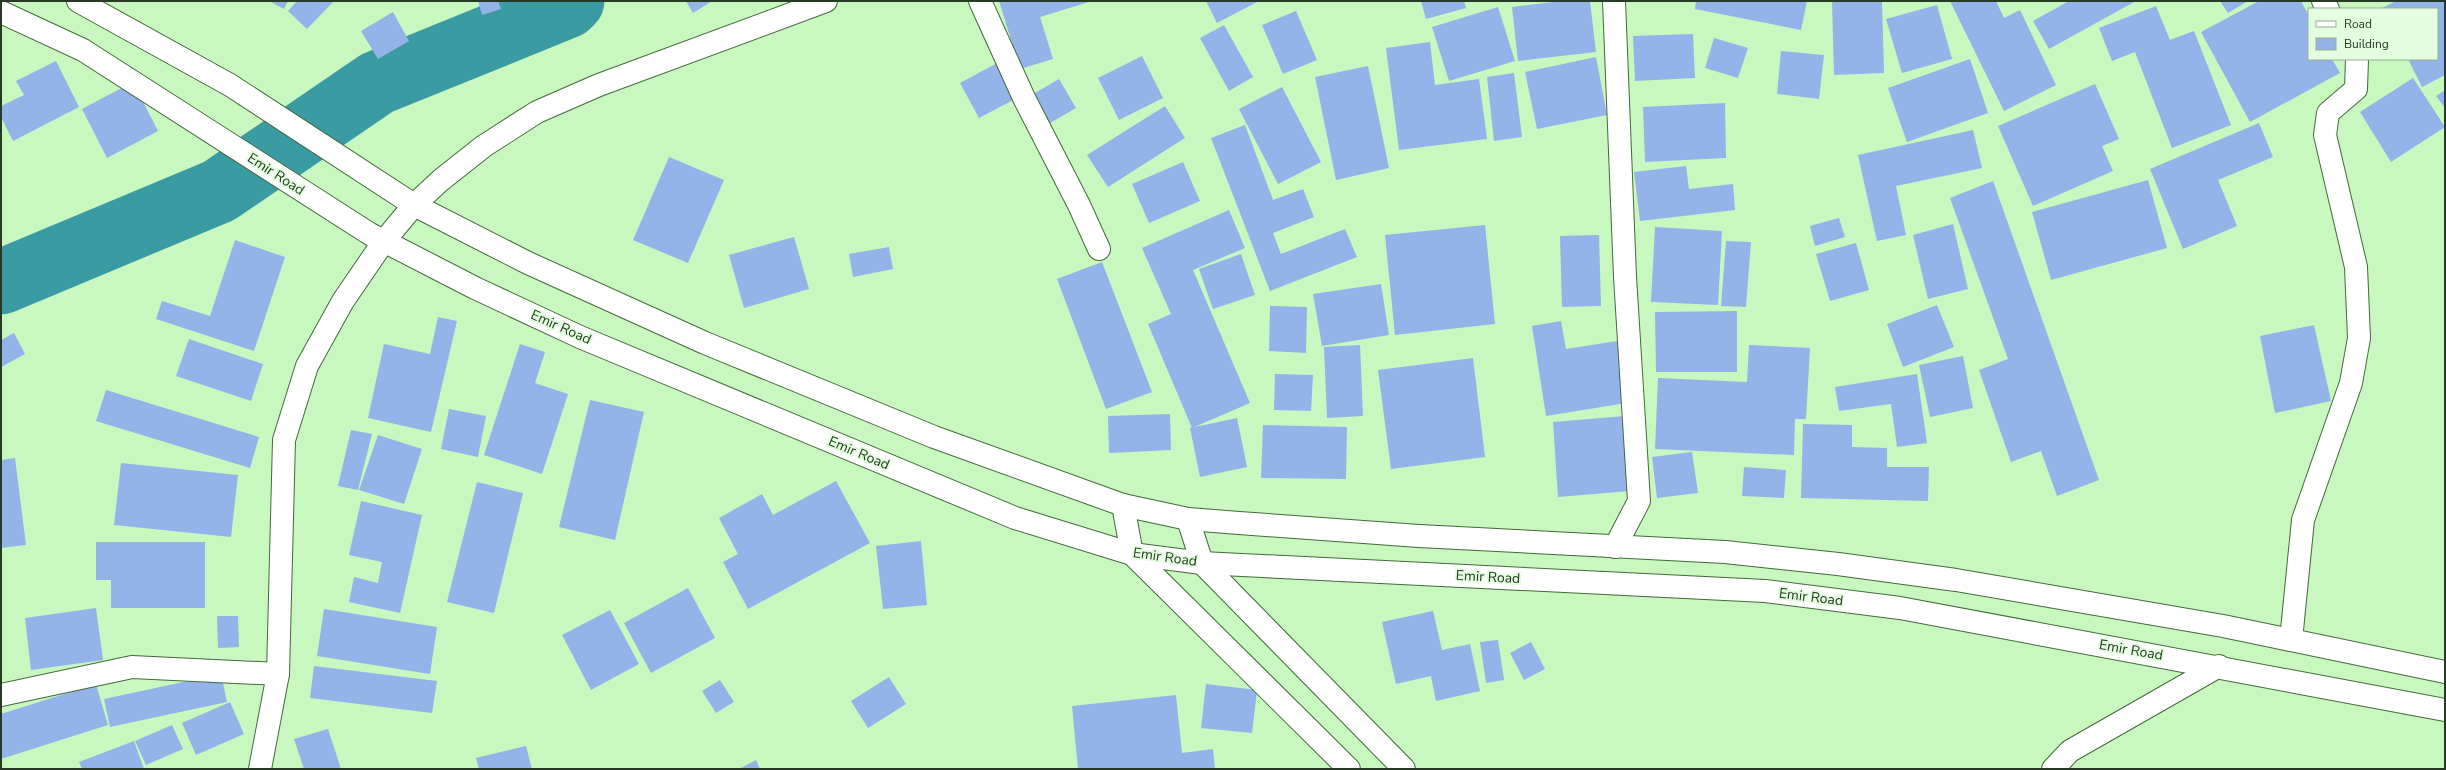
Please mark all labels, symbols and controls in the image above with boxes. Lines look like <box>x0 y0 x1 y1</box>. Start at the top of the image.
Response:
legend <box>2308 8 2438 60</box>
text: Road <box>2344 16 2372 32</box>
text: Building <box>2344 36 2389 52</box>
street label: Emir Road <box>244 148 308 200</box>
street label: Emir Road <box>528 305 594 349</box>
street label: Emir Road <box>826 432 892 474</box>
street label: Emir Road <box>1132 543 1198 571</box>
street label: Emir Road <box>1455 566 1521 588</box>
street label: Emir Road <box>1778 584 1844 610</box>
street label: Emir Road <box>2098 635 2164 665</box>

